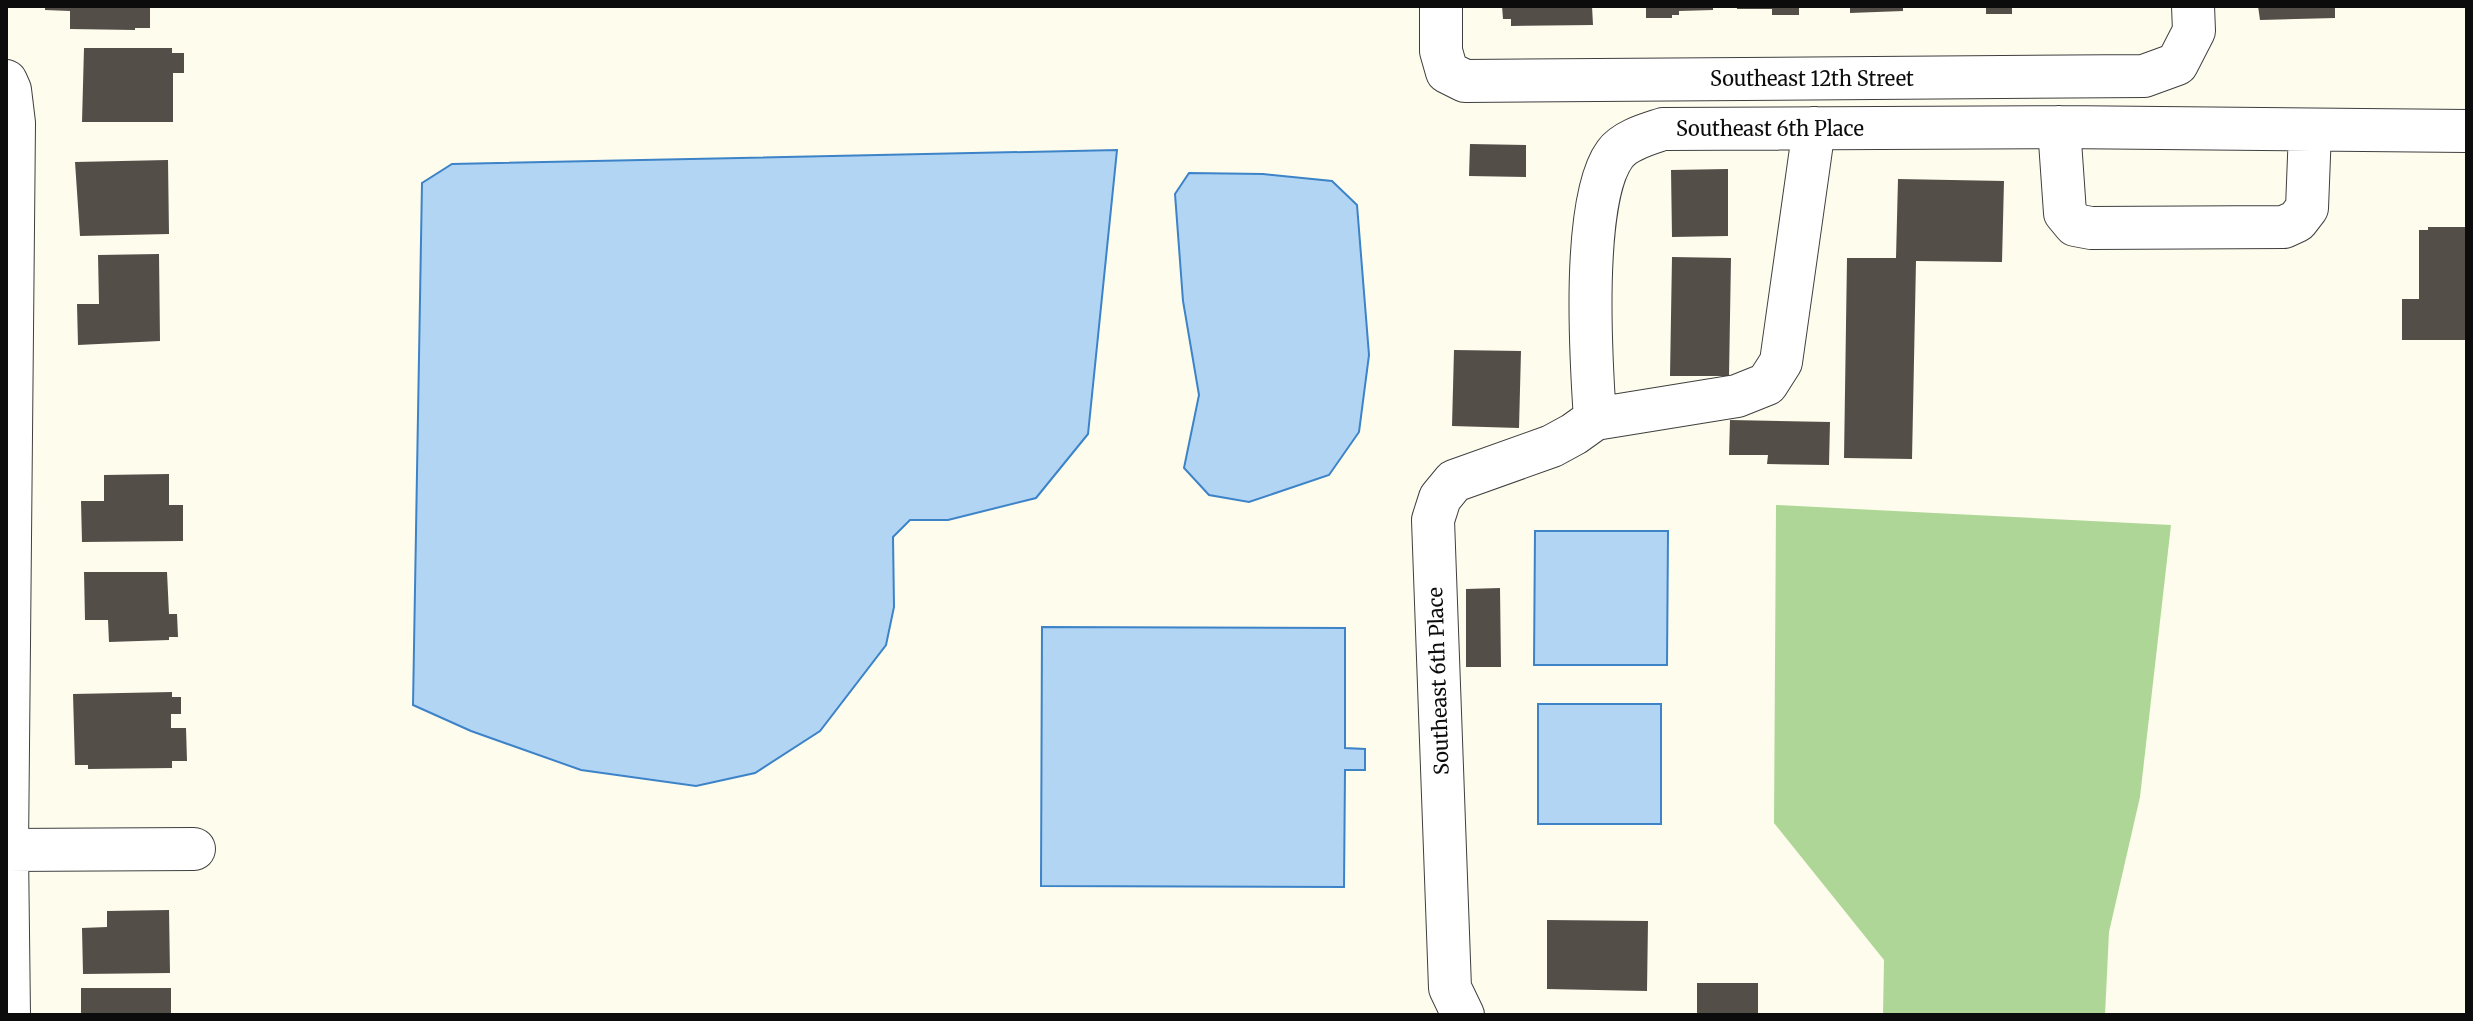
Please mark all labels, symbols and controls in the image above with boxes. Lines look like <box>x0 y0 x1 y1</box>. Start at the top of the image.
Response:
street label: Southeast 12th Street <box>1710 66 1914 91</box>
street label: Southeast 6th Place <box>1676 116 1864 141</box>
street label: Southeast 6th Place <box>1422 587 1454 775</box>

